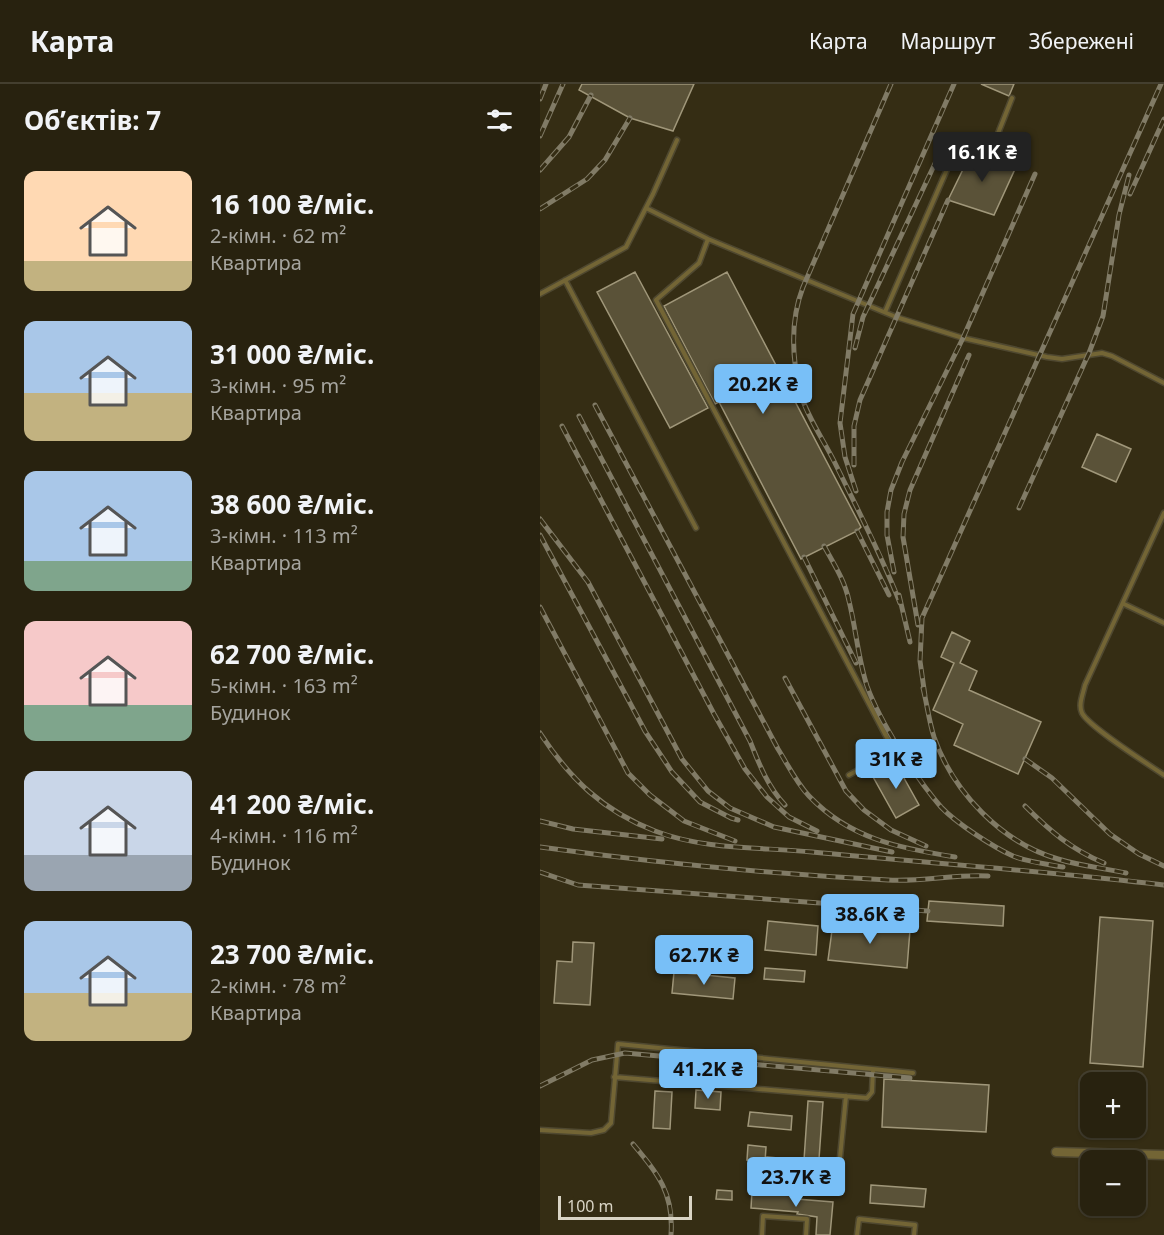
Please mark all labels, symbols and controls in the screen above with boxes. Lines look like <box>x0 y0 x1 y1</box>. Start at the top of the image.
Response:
text: Карта <box>30 22 114 60</box>
text: Карта <box>809 27 868 55</box>
text: Маршрут <box>901 27 995 55</box>
text: Збережені <box>1028 27 1134 55</box>
text: Об’єктів: 7 <box>24 102 161 138</box>
icon: filters <box>483 104 516 137</box>
pin: 16.1K ₴ <box>927 132 1037 183</box>
text: 16.1K ₴ <box>947 138 1017 165</box>
text: 16 100 ₴/міс. <box>210 186 374 222</box>
icon: home <box>72 195 144 267</box>
text: 2-кімн. · 62 m² <box>210 222 346 249</box>
text: Квартира <box>210 249 302 276</box>
text: 31 000 ₴/міс. <box>210 336 374 372</box>
icon: home <box>72 345 144 417</box>
pin: 20.2K ₴ <box>708 364 818 415</box>
text: 20.2K ₴ <box>728 370 798 397</box>
text: 3-кімн. · 95 m² <box>210 372 346 399</box>
text: Квартира <box>210 399 302 426</box>
text: 38 600 ₴/міс. <box>210 486 374 522</box>
icon: home <box>72 495 144 567</box>
text: 3-кімн. · 113 m² <box>210 522 358 549</box>
text: Квартира <box>210 549 302 576</box>
text: 62 700 ₴/міс. <box>210 636 374 672</box>
icon: home <box>72 645 144 717</box>
text: 5-кімн. · 163 m² <box>210 672 358 699</box>
text: Будинок <box>210 699 291 726</box>
pin: 31K ₴ <box>854 739 938 790</box>
text: 31K ₴ <box>870 745 922 772</box>
text: 41 200 ₴/міс. <box>210 786 374 822</box>
icon: home <box>72 795 144 867</box>
text: 4-кімн. · 116 m² <box>210 822 358 849</box>
text: Будинок <box>210 849 291 876</box>
pin: 38.6K ₴ <box>815 894 925 945</box>
text: 38.6K ₴ <box>835 900 905 927</box>
pin: 62.7K ₴ <box>649 935 759 986</box>
text: 23 700 ₴/міс. <box>210 936 374 972</box>
text: 62.7K ₴ <box>669 941 739 968</box>
icon: home <box>72 945 144 1017</box>
text: 2-кімн. · 78 m² <box>210 972 346 999</box>
text: Квартира <box>210 999 302 1026</box>
pin: 41.2K ₴ <box>653 1049 763 1100</box>
text: 41.2K ₴ <box>673 1055 743 1082</box>
map controls <box>1080 1072 1146 1216</box>
button: + <box>1080 1072 1146 1138</box>
button: − <box>1080 1150 1146 1216</box>
pin: 23.7K ₴ <box>741 1157 851 1208</box>
text: 23.7K ₴ <box>761 1163 831 1190</box>
scale bar <box>558 1193 692 1220</box>
text: 100 m <box>567 1195 614 1217</box>

